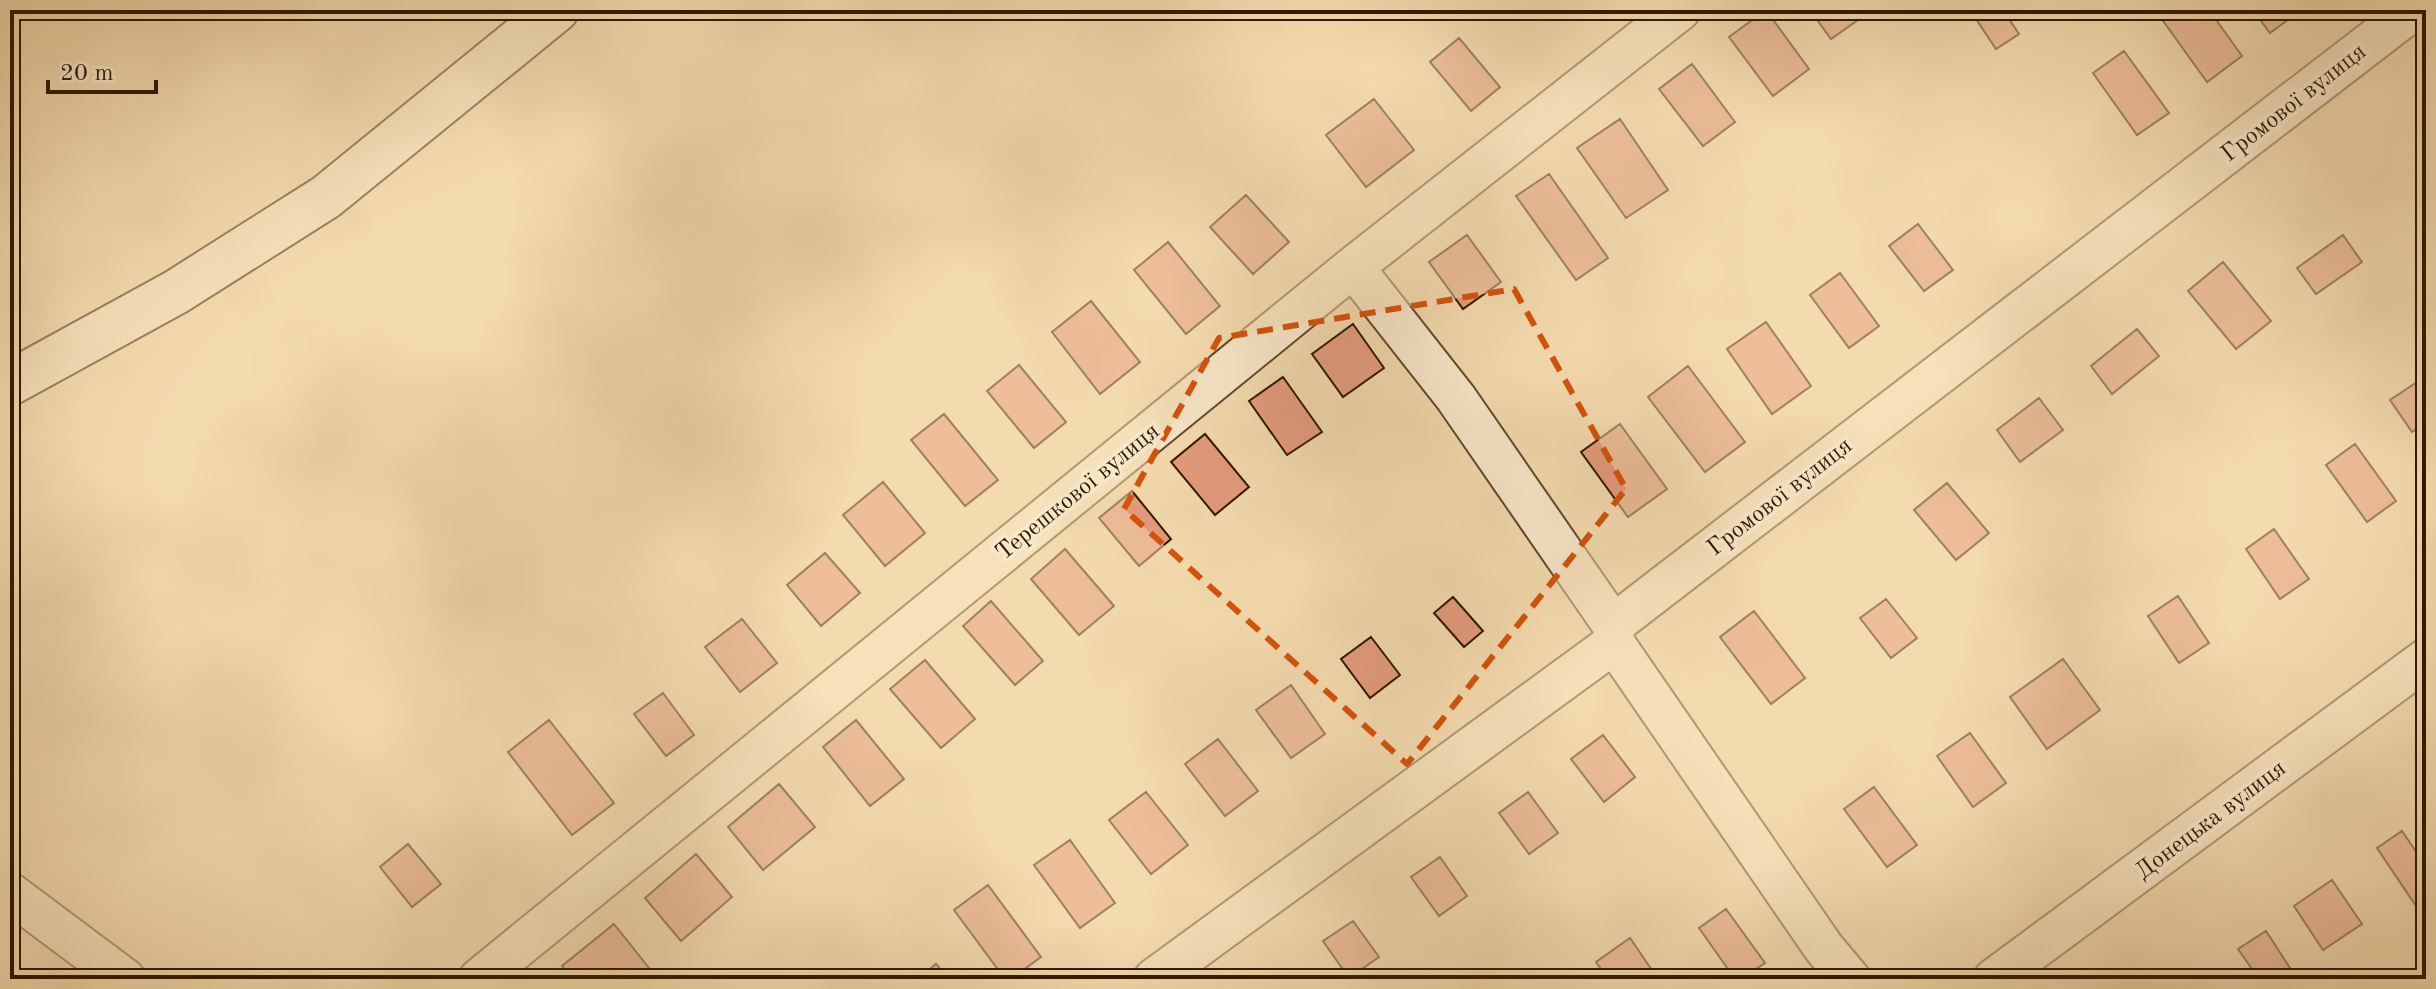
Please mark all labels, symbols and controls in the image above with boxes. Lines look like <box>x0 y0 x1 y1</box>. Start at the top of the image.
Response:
street label: Громової вулиця <box>2217 40 2371 167</box>
scale bar <box>48 44 156 94</box>
text: 20 m <box>60 62 114 86</box>
street label: Терешкової вулиця <box>992 419 1165 566</box>
street label: Громової вулиця <box>1703 434 1857 561</box>
street label: Донецька вулиця <box>2132 757 2291 885</box>

